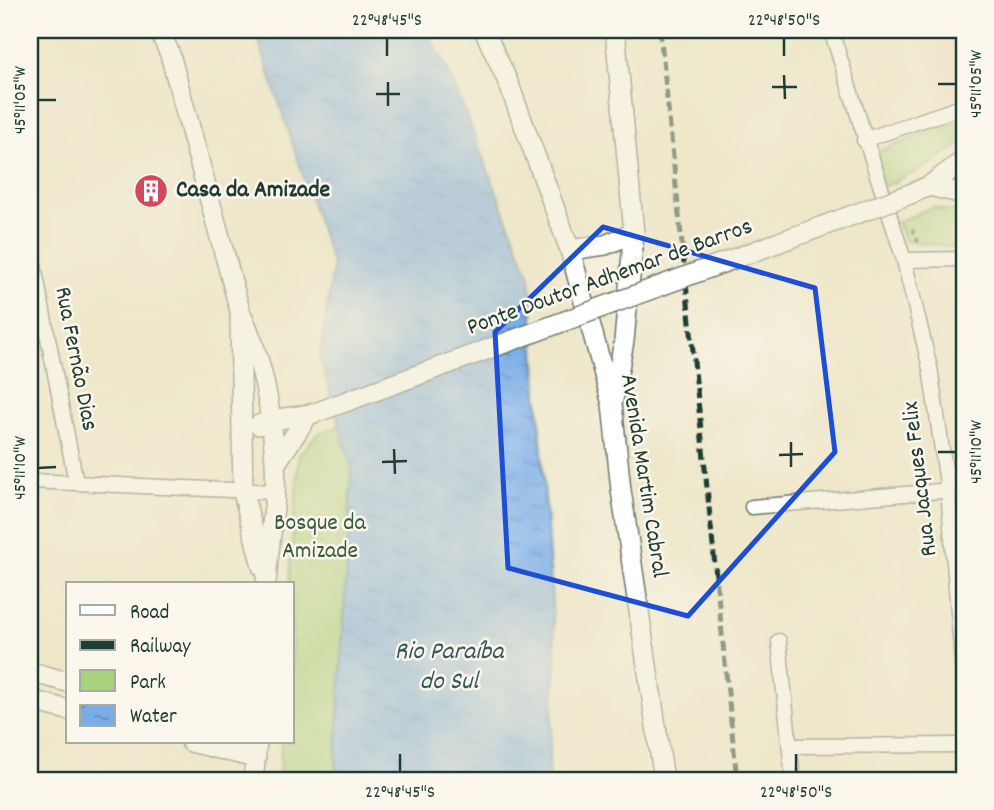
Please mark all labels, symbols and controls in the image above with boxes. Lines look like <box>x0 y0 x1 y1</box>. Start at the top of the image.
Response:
text: 22°48'45"S <box>352 9 422 34</box>
text: 22°48'50"S <box>748 9 820 34</box>
text: 45°11'05"W <box>965 49 990 118</box>
text: 45°11'05"W <box>9 65 34 134</box>
building icon: Casa da Amizade <box>132 172 170 210</box>
place label: Casa da Amizade <box>176 174 331 208</box>
street label: Ponte Doutor Adhemar de Barros <box>463 210 757 346</box>
street label: Rua Fernão Dias <box>44 284 106 434</box>
street label: Avenida Martim Cabral <box>610 372 676 581</box>
street label: Rua Jacques Felix <box>895 399 947 558</box>
text: 45°11'10"W <box>965 420 990 484</box>
text: 45°11'10"W <box>9 436 34 500</box>
park label: Bosque da Amizade <box>274 507 367 569</box>
legend <box>66 582 294 744</box>
text: Road <box>130 599 169 629</box>
text: Railway <box>130 633 191 663</box>
water label: Rio Paraíba do Sul <box>394 634 505 701</box>
text: Park <box>130 669 166 699</box>
text: Water <box>130 703 177 733</box>
text: 22°48'45"S <box>365 781 435 806</box>
text: 22°48'50"S <box>760 781 832 806</box>

